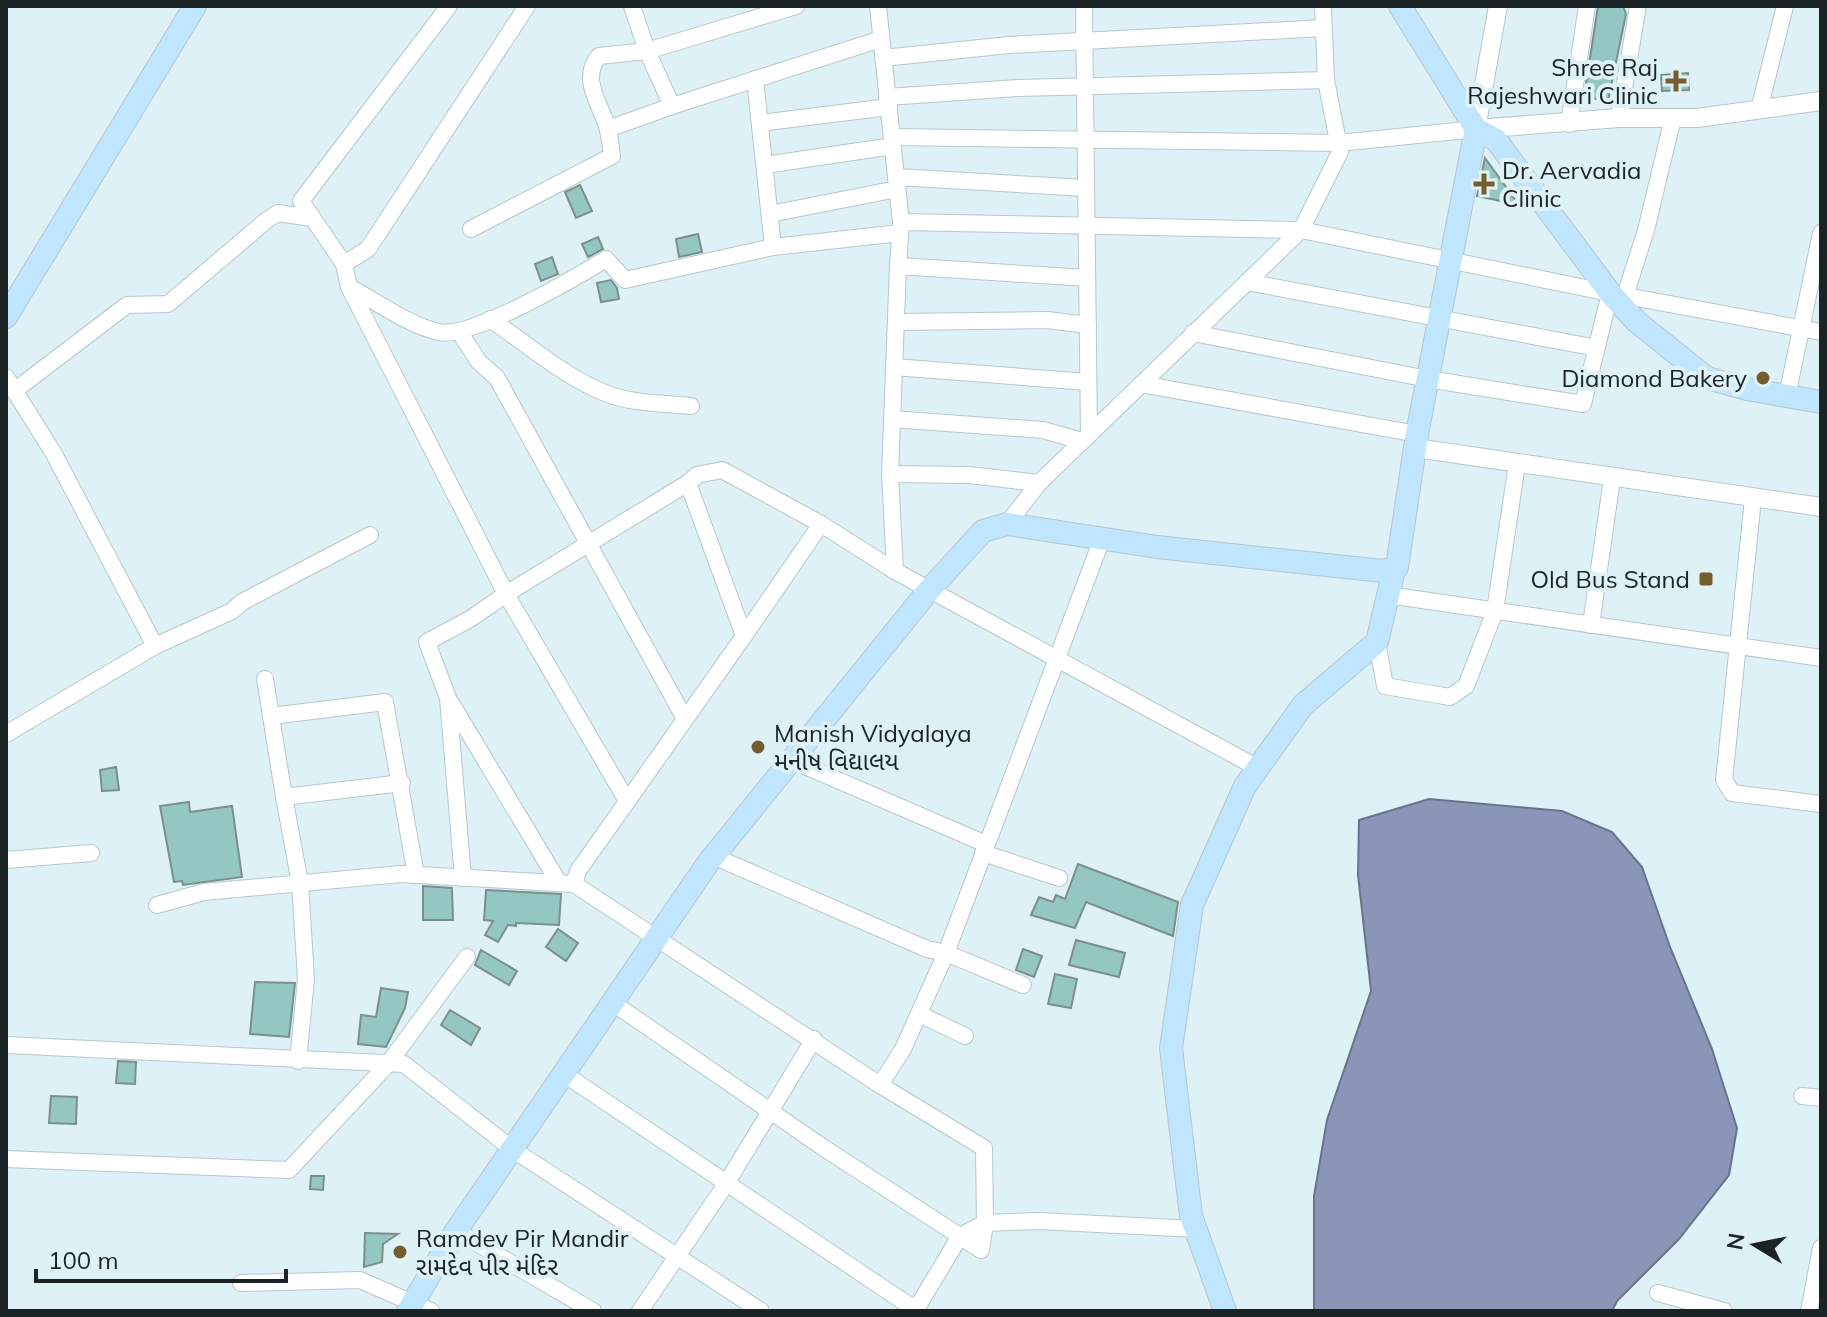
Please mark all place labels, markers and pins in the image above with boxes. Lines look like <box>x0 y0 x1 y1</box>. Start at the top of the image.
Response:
place label: Shree Raj Rajeshwari Clinic <box>1467 52 1658 110</box>
marker: Shree Raj Rajeshwari Clinic <box>1665 70 1687 92</box>
place label: Dr. Aervadia Clinic <box>1502 155 1641 213</box>
marker: Dr. Aervadia Clinic <box>1473 173 1495 195</box>
place label: Diamond Bakery <box>1561 363 1747 393</box>
marker: Diamond Bakery <box>1754 369 1772 387</box>
place label: Old Bus Stand <box>1531 564 1690 594</box>
marker: Old Bus Stand <box>1697 570 1715 588</box>
place label: Manish Vidyalaya મનીષ વિદ્યાલય <box>774 718 972 776</box>
marker: Manish Vidyalaya મનીષ વિદ્યાલય <box>749 738 767 756</box>
place label: Ramdev Pir Mandir રામદેવ પીર મંદિર <box>416 1223 629 1281</box>
marker: Ramdev Pir Mandir રામદેવ પીર મંદિર <box>391 1243 409 1261</box>

